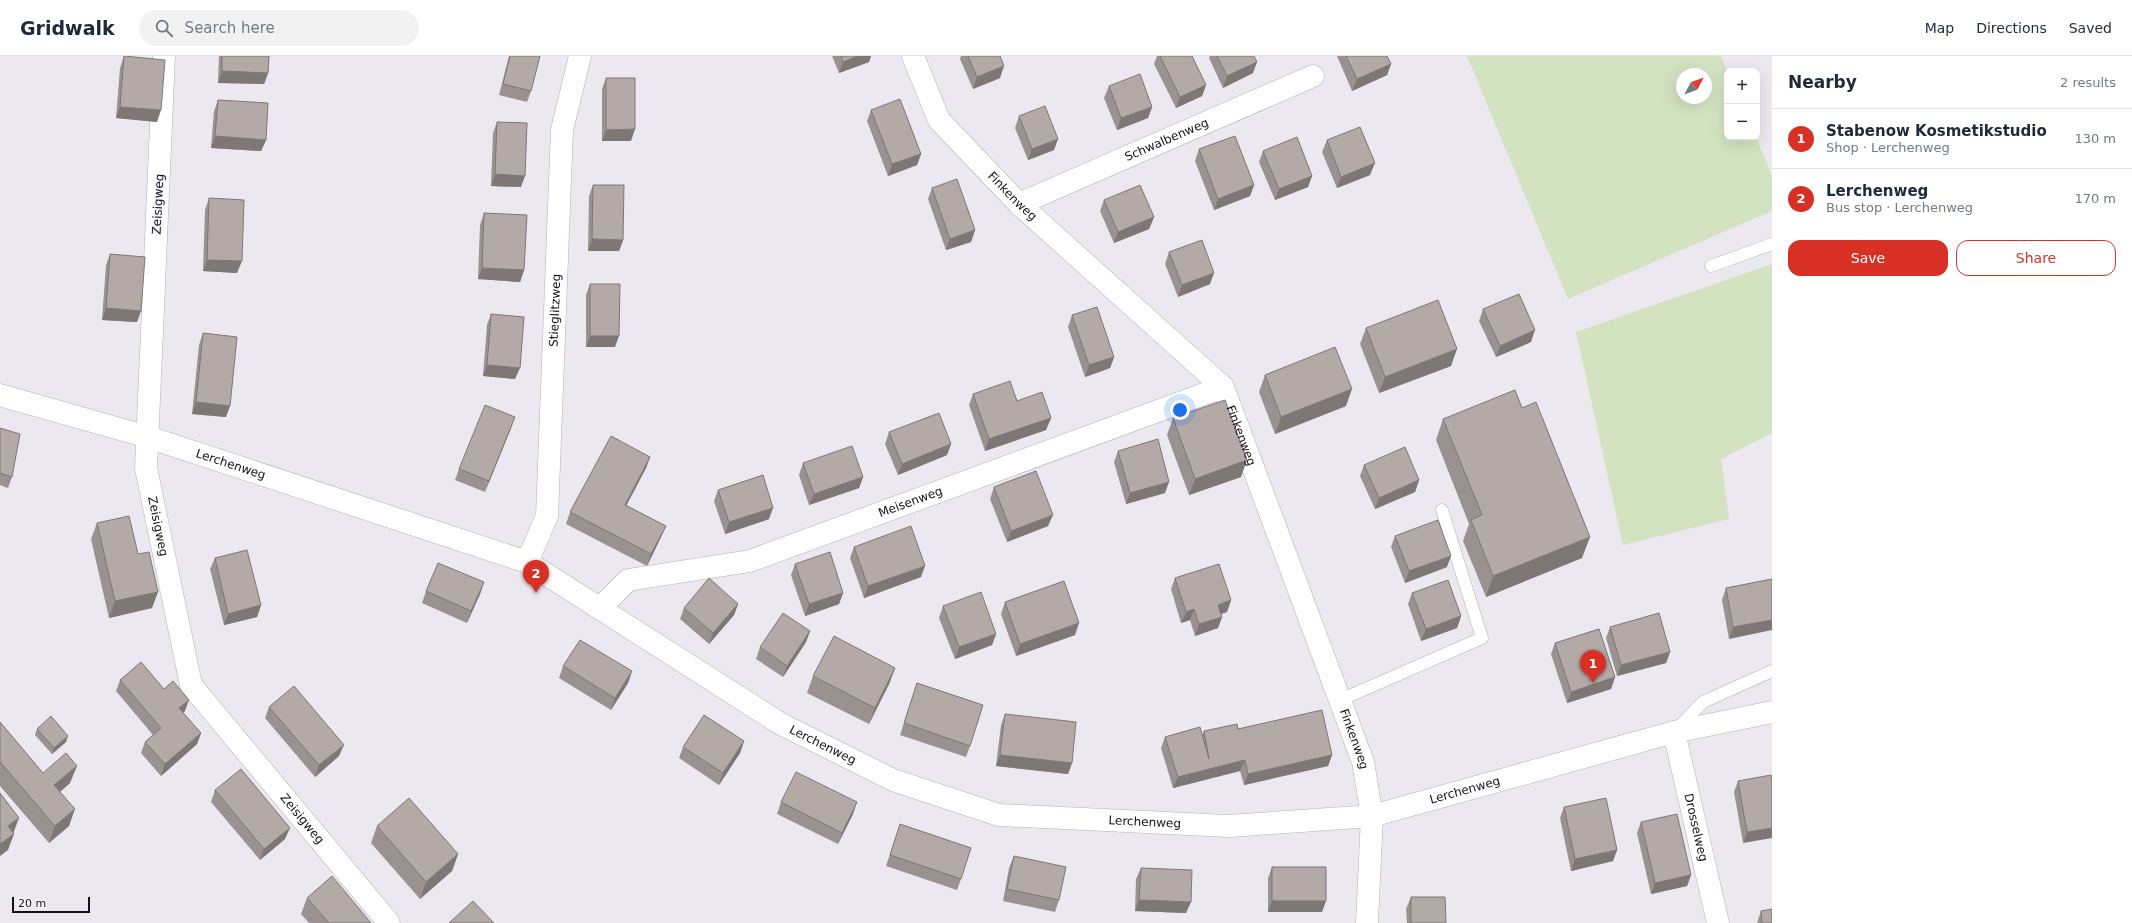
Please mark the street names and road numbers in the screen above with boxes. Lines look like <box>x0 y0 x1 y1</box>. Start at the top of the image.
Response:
street label: Schwalbenweg <box>1123 115 1211 164</box>
street label: Finkenweg <box>985 169 1040 224</box>
street label: Zeisigweg <box>149 173 167 235</box>
street label: Stieglitzweg <box>547 273 563 347</box>
street label: Finkenweg <box>1224 403 1259 468</box>
street label: Lerchenweg <box>194 446 267 482</box>
street label: Meisenweg <box>876 484 944 520</box>
street label: Zeisigweg <box>145 495 171 558</box>
street label: Finkenweg <box>1337 707 1371 770</box>
street label: Lerchenweg <box>787 722 858 767</box>
street label: Lerchenweg <box>1428 774 1502 807</box>
street label: Zeisigweg <box>277 791 327 847</box>
street label: Drosselweg <box>1681 792 1711 863</box>
street label: Lerchenweg <box>1108 813 1181 831</box>

